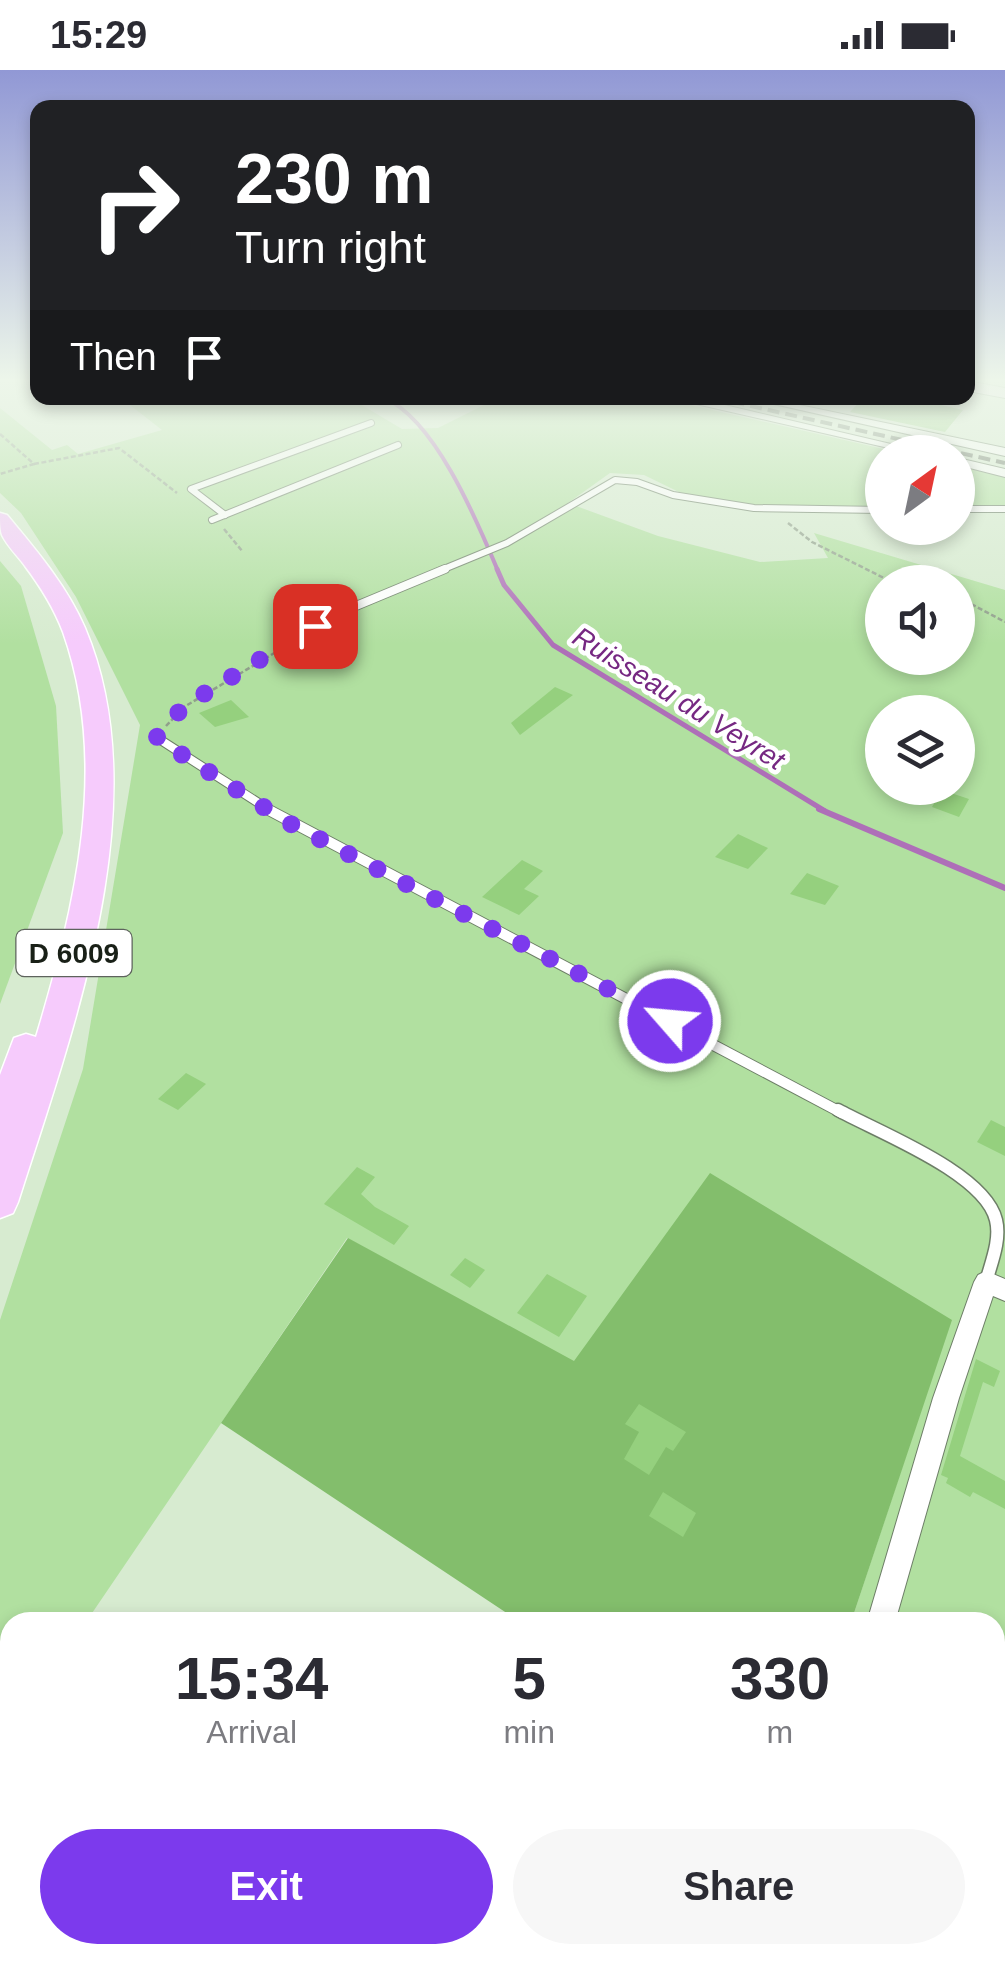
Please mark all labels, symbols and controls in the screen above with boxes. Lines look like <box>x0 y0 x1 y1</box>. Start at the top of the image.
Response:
text: 15:29 <box>50 14 147 56</box>
icon: right <box>70 140 200 270</box>
text: 230 m <box>235 140 433 218</box>
text: Turn right <box>235 222 426 273</box>
icon: arrive <box>177 330 232 385</box>
text: Then <box>70 336 157 378</box>
north arrow <box>865 435 975 545</box>
map controls <box>865 435 975 805</box>
button: sound <box>865 565 975 675</box>
pin <box>273 584 358 669</box>
icon: arrive <box>288 599 343 654</box>
water label: Ruisseau du Veyret <box>567 621 791 777</box>
button: layers <box>865 695 975 805</box>
road number: D 6009 <box>17 930 132 976</box>
position arrow <box>618 969 722 1073</box>
text: 15:34 <box>175 1645 328 1712</box>
text: 5 <box>512 1645 546 1712</box>
text: 330 <box>730 1645 830 1712</box>
text: Arrival <box>206 1714 297 1750</box>
text: min <box>503 1714 555 1750</box>
text: m <box>767 1714 793 1750</box>
button: Exit <box>40 1829 493 1944</box>
button: Share <box>513 1829 965 1944</box>

